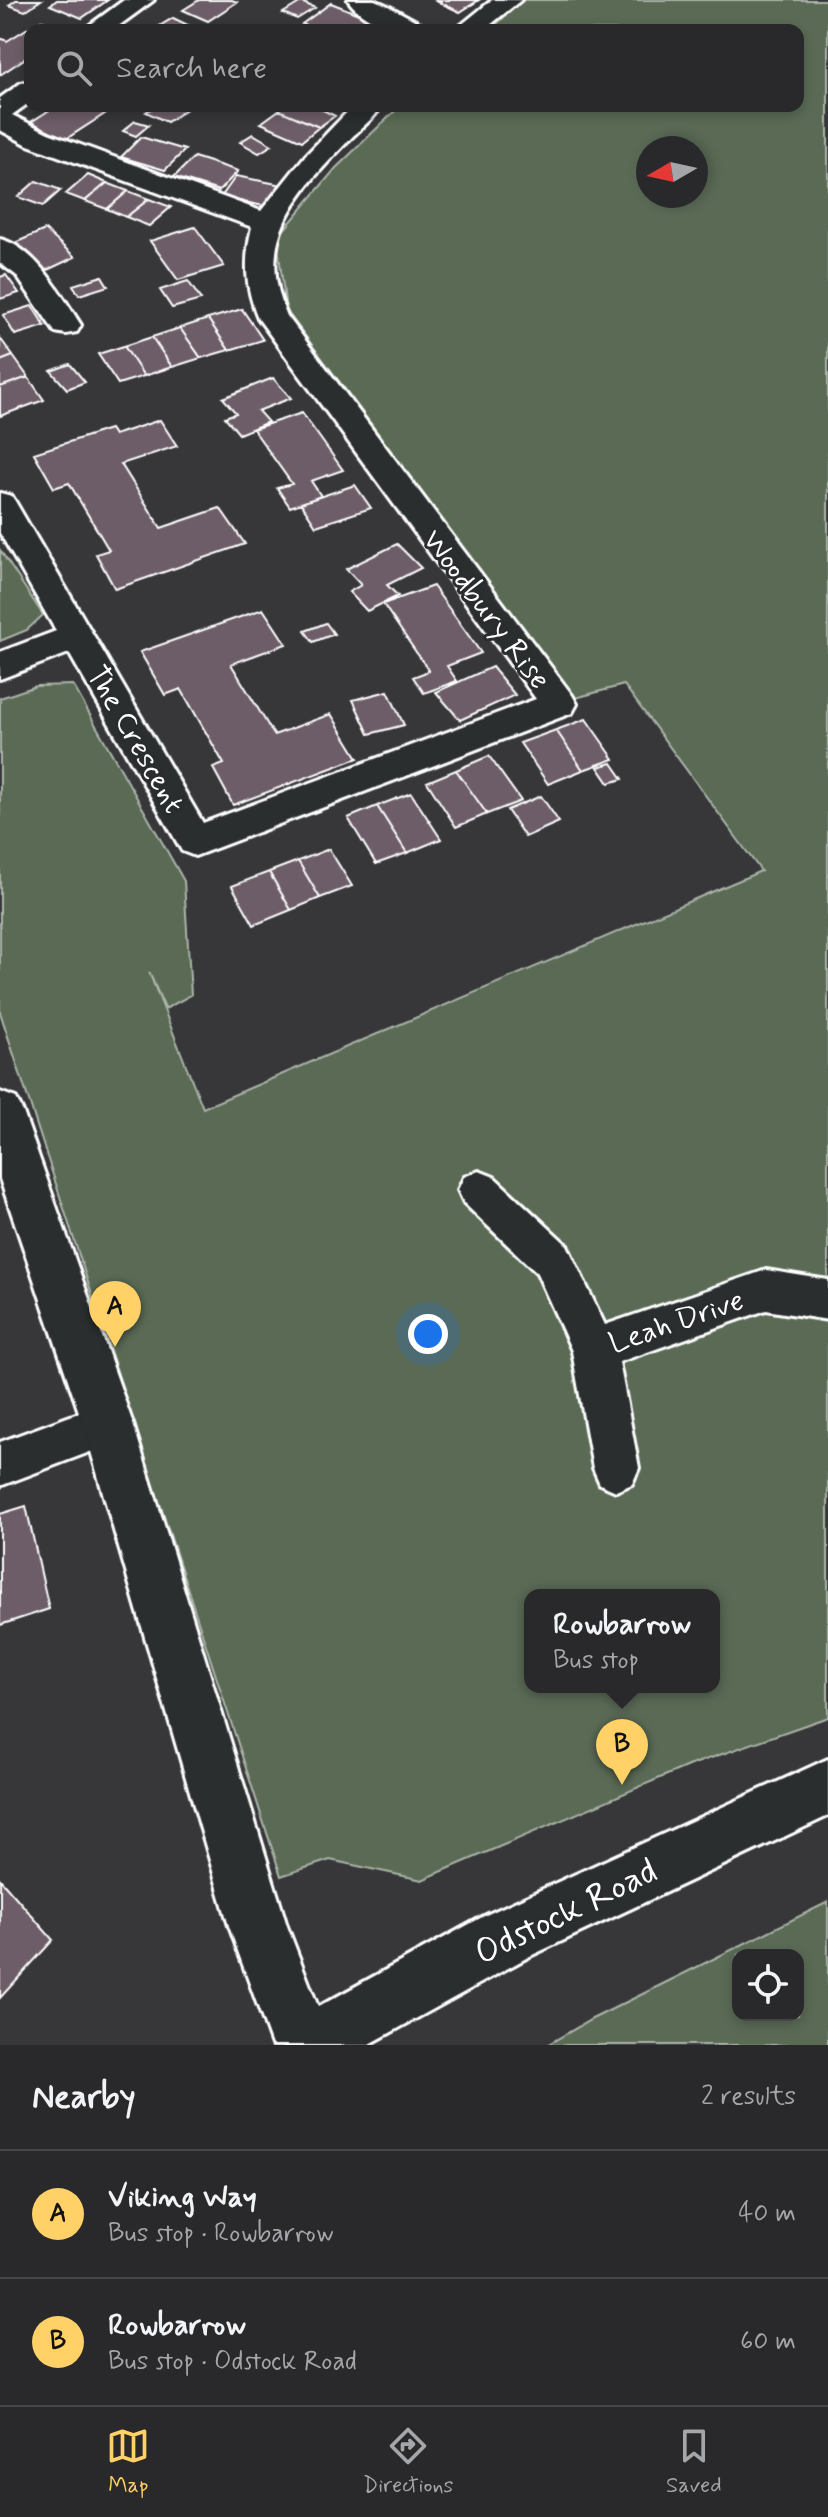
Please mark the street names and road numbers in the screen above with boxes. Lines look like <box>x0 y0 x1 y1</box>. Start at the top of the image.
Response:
street label: Woodbury Rise <box>413 522 559 698</box>
street label: The Crescent <box>77 659 193 821</box>
street label: Leah Drive <box>604 1281 749 1364</box>
street label: Odstock Road <box>467 1849 666 1978</box>

